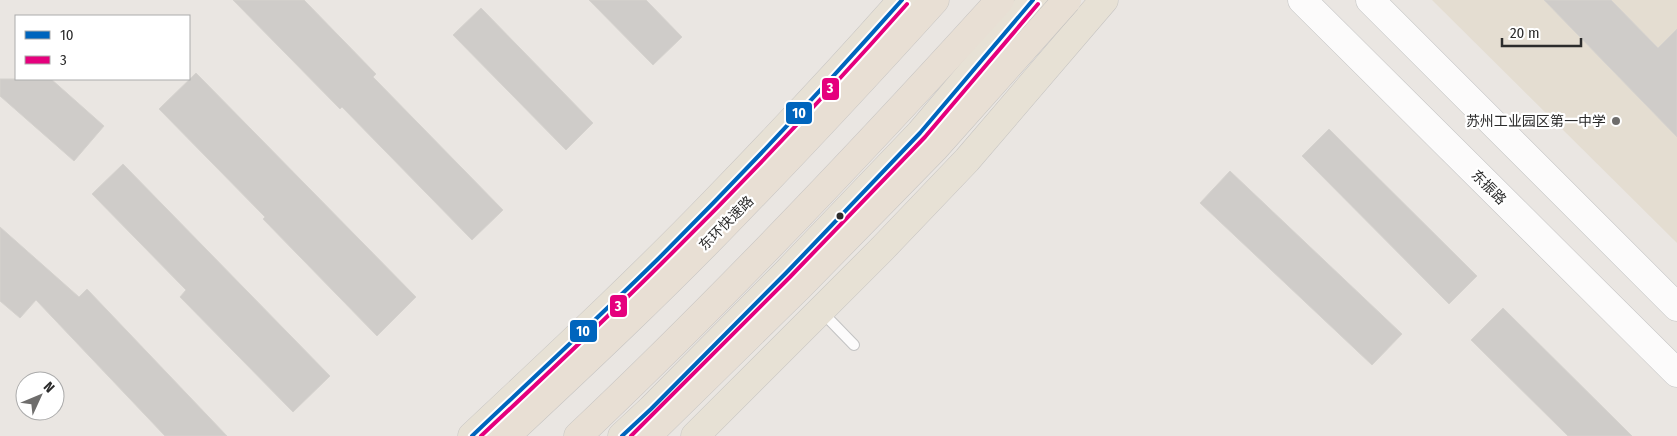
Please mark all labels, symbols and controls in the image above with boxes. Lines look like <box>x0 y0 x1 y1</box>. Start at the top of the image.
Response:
legend <box>15 15 190 80</box>
scale bar <box>1502 15 1581 47</box>
text: 20 m <box>1510 24 1540 42</box>
text: 10 <box>60 26 74 44</box>
text: 3 <box>60 51 67 69</box>
line badge: 3 <box>821 77 840 101</box>
text: 3 <box>826 80 834 97</box>
line badge: 10 <box>785 101 813 125</box>
text: 10 <box>792 105 806 122</box>
place label: 苏州工业园区第一中学 <box>1466 113 1606 130</box>
marker: 苏州工业园区第一中学 <box>1610 115 1622 127</box>
street label: 东振路 <box>1468 166 1510 208</box>
street label: 东环快速路 <box>696 193 757 254</box>
unlabelled marker <box>835 211 845 221</box>
line badge: 3 <box>609 294 628 318</box>
text: 3 <box>614 298 622 315</box>
line badge: 10 <box>569 319 598 343</box>
text: 10 <box>576 323 590 340</box>
north arrow <box>15 371 65 421</box>
text: N <box>40 378 58 396</box>

